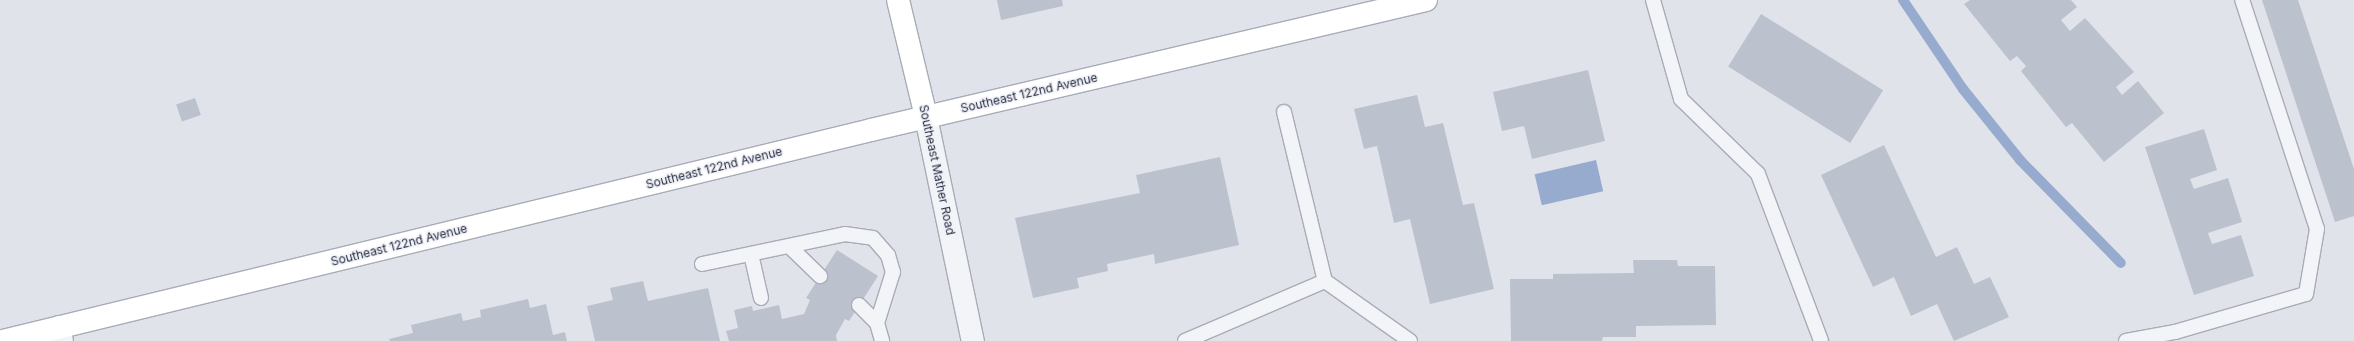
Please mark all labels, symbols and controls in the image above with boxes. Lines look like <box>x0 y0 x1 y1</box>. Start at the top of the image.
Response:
street label: Southeast 122nd Avenue <box>959 70 1099 116</box>
street label: Southeast Mather Road <box>916 103 958 237</box>
street label: Southeast 122nd Avenue <box>644 144 784 192</box>
street label: Southeast 122nd Avenue <box>329 221 469 269</box>

